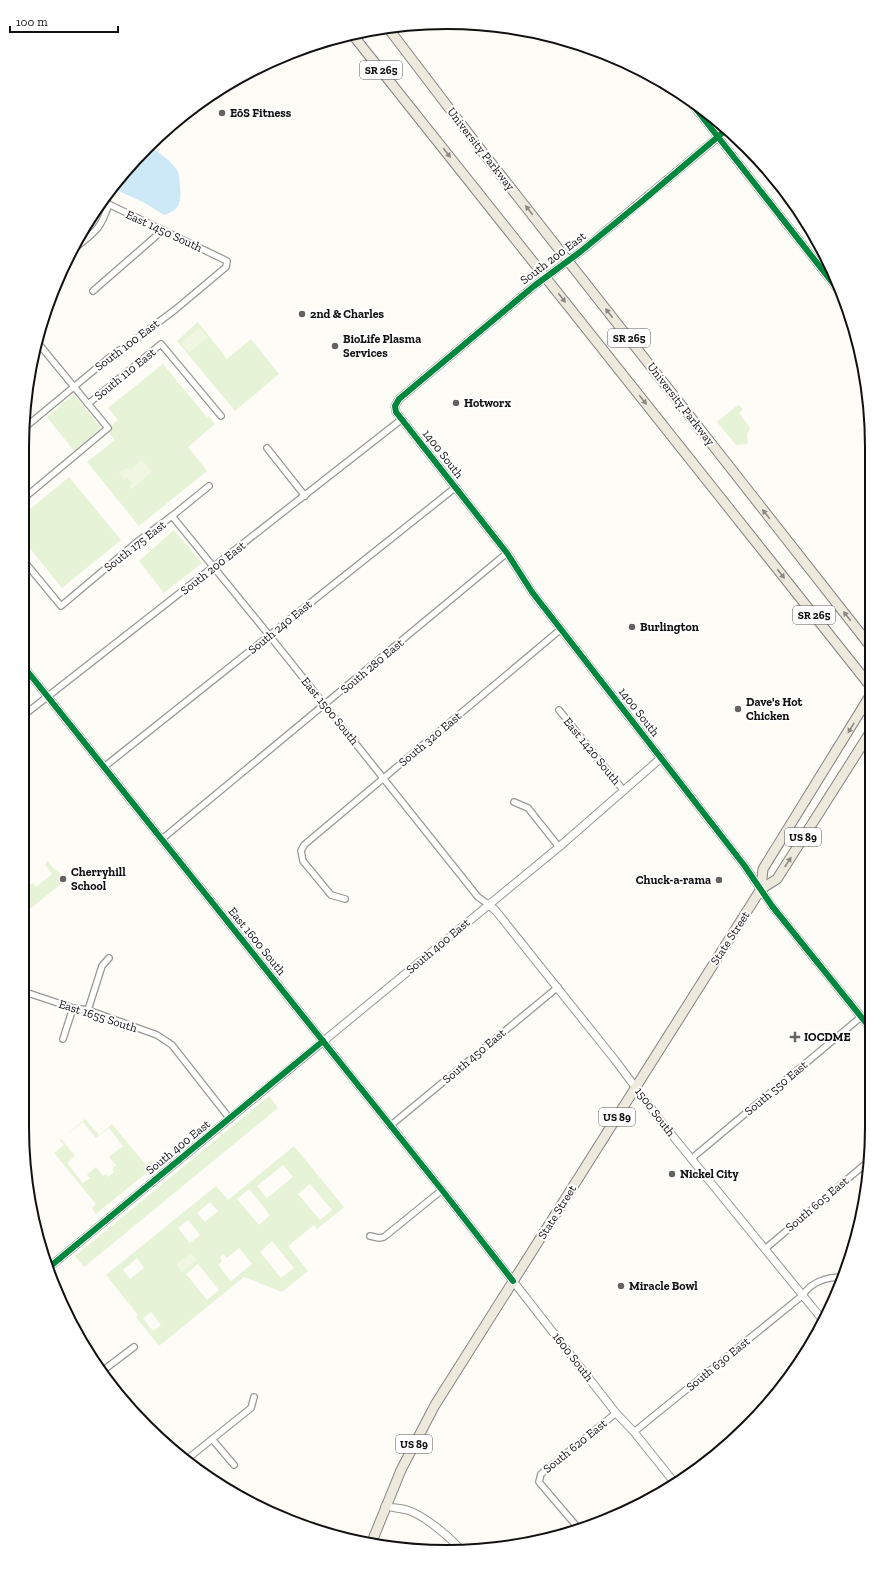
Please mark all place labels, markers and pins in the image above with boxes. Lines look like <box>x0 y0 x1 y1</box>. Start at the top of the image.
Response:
place label: EōS Fitness <box>230 106 292 120</box>
marker: EōS Fitness <box>217 108 227 118</box>
place label: 2nd & Charles <box>310 307 385 321</box>
marker: 2nd & Charles <box>297 309 307 319</box>
place label: BioLife Plasma Services <box>343 332 421 360</box>
marker: BioLife Plasma Services <box>330 341 340 351</box>
place label: Hotworx <box>464 396 511 410</box>
marker: Hotworx <box>451 398 461 408</box>
place label: Burlington <box>640 620 699 634</box>
marker: Burlington <box>627 622 637 632</box>
place label: Dave's Hot Chicken <box>746 695 802 723</box>
marker: Dave's Hot Chicken <box>733 704 743 714</box>
place label: Cherryhill School <box>71 865 126 893</box>
place label: Chuck-a-rama <box>636 873 711 887</box>
marker: Cherryhill School <box>58 874 68 884</box>
marker: Chuck-a-rama <box>714 875 724 885</box>
place label: IOCDME <box>804 1030 851 1044</box>
marker: IOCDME <box>789 1031 801 1043</box>
place label: Nickel City <box>680 1167 739 1181</box>
marker: Nickel City <box>667 1169 677 1179</box>
place label: Miracle Bowl <box>629 1279 698 1293</box>
marker: Miracle Bowl <box>616 1281 626 1291</box>

